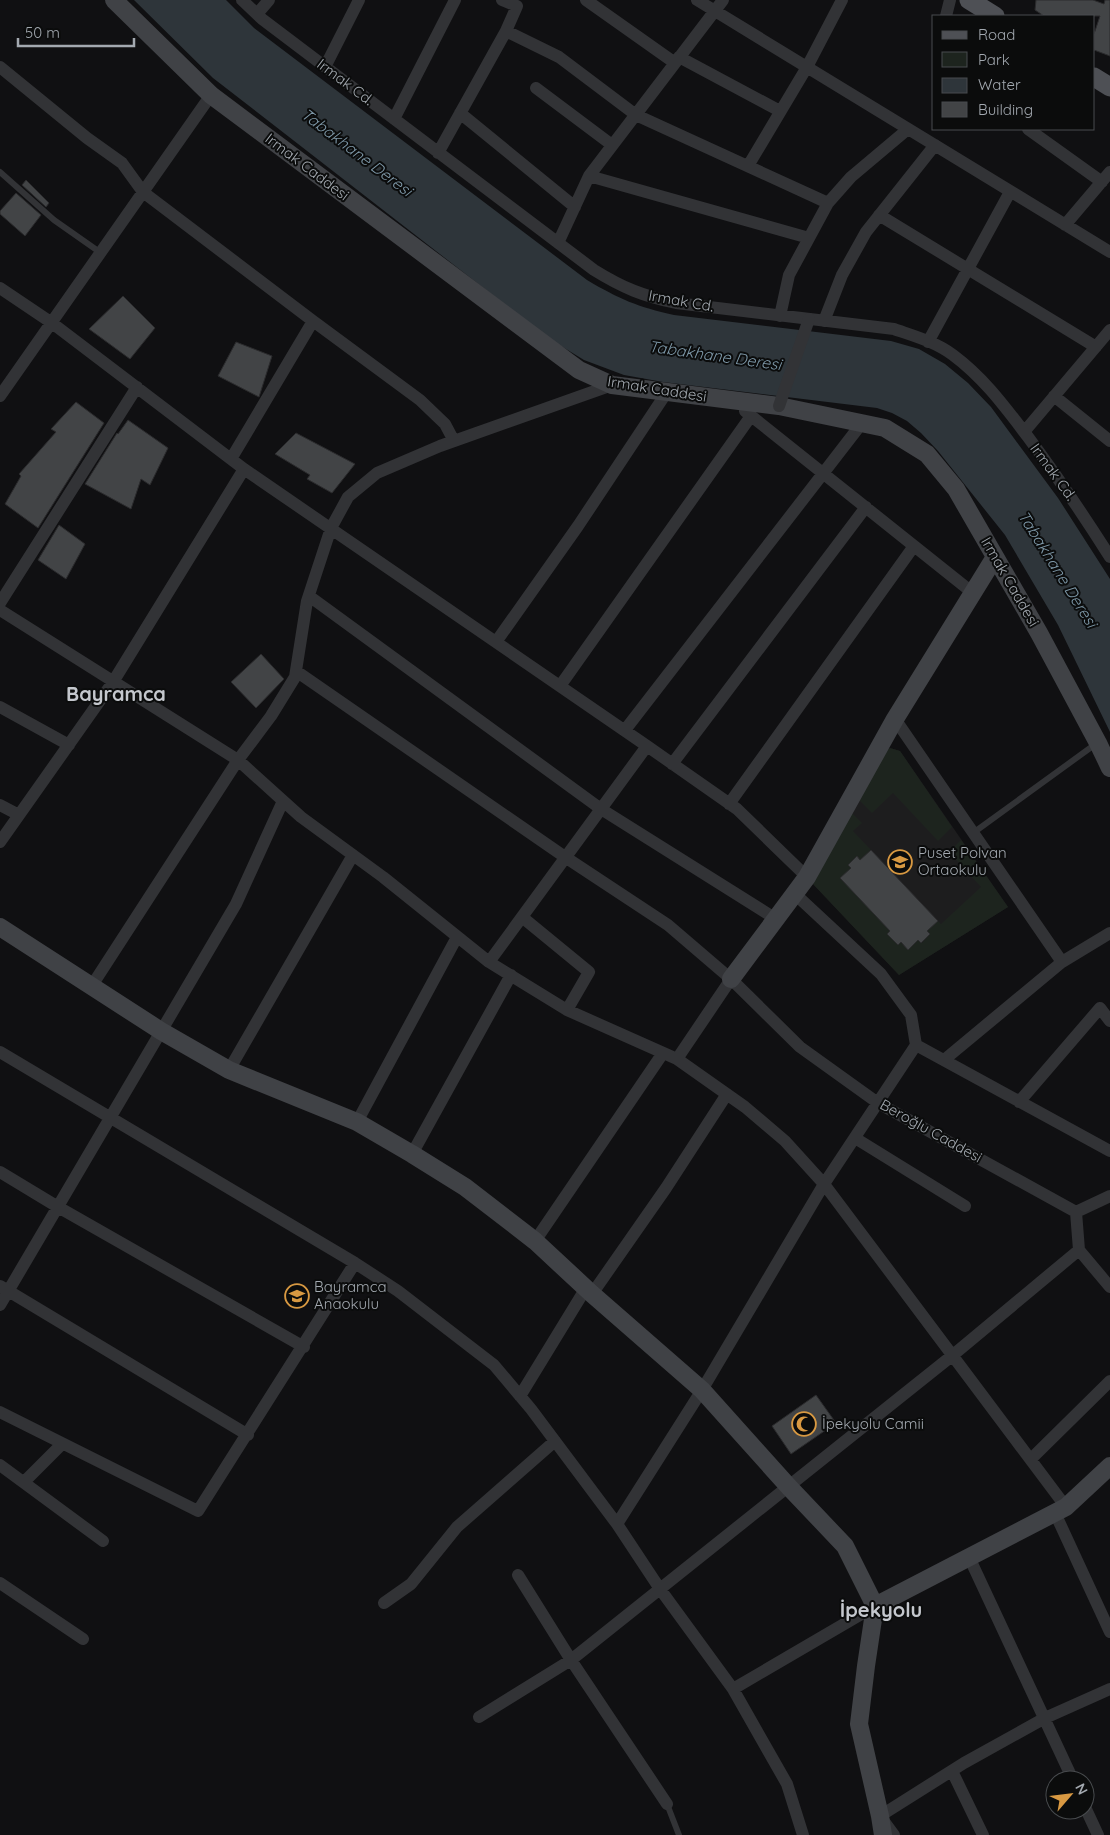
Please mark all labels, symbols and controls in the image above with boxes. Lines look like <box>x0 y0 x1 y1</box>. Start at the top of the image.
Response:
scale bar <box>18 15 134 47</box>
legend <box>932 15 1095 130</box>
text: 50 m <box>25 23 60 42</box>
text: Road <box>978 25 1015 44</box>
text: Park <box>978 50 1010 69</box>
street label: Irmak Cd. <box>313 54 377 109</box>
text: Water <box>978 75 1021 94</box>
text: Building <box>978 100 1033 119</box>
water label: Tabakhane Deresi <box>298 104 418 201</box>
street label: Irmak Caddesi <box>262 129 353 204</box>
street label: Irmak Cd. <box>647 285 715 316</box>
water label: Tabakhane Deresi <box>647 336 784 374</box>
street label: Irmak Caddesi <box>606 371 708 406</box>
street label: Irmak Cd. <box>1026 439 1080 504</box>
water label: Tabakhane Deresi <box>1014 507 1103 632</box>
street label: Irmak Caddesi <box>977 534 1044 630</box>
district label: Bayramca <box>66 681 166 706</box>
place label: Puset Polvan Ortaokulu <box>918 843 1007 879</box>
school or university icon: Puset Polvan Ortaokulu <box>887 849 913 875</box>
street label: Beroğlu Caddesi <box>877 1095 986 1166</box>
place label: Bayramca Anaokulu <box>314 1277 387 1313</box>
school or university icon: Bayramca Anaokulu <box>284 1283 310 1309</box>
mosque icon: İpekyolu Camii <box>791 1411 817 1437</box>
place label: İpekyolu Camii <box>822 1414 924 1433</box>
district label: İpekyolu <box>840 1597 922 1622</box>
north arrow <box>1045 1770 1095 1820</box>
text: N <box>1071 1780 1092 1798</box>

